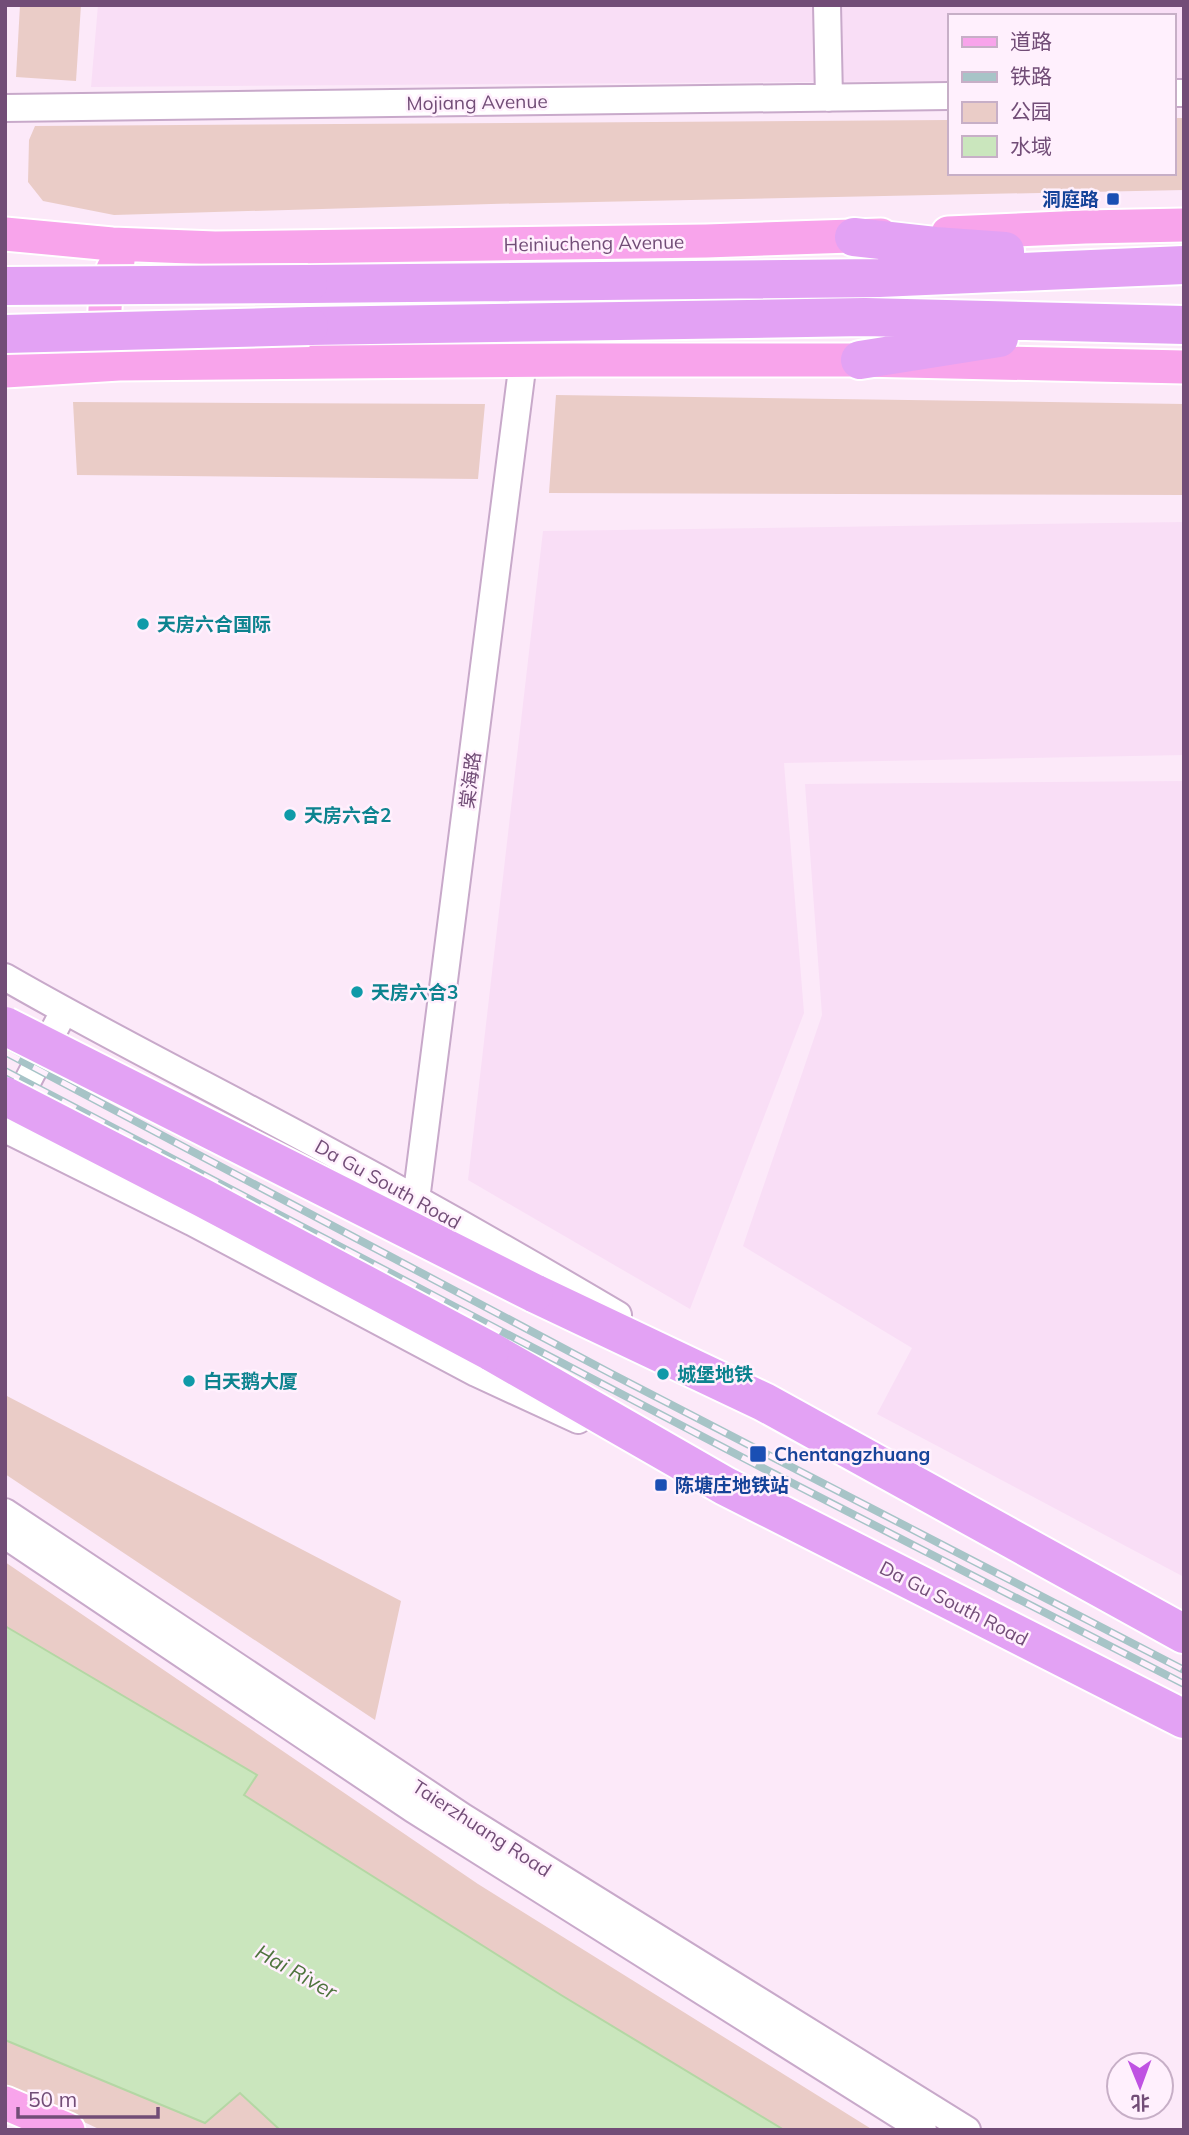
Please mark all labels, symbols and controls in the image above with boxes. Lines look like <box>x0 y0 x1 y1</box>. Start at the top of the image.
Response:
legend <box>948 14 1175 175</box>
text: 道路 <box>1010 28 1052 54</box>
text: 铁路 <box>1010 63 1052 89</box>
street label: Mojiang Avenue <box>406 89 548 115</box>
text: 公园 <box>1010 98 1052 124</box>
text: 水域 <box>1010 133 1052 159</box>
place label: 洞庭路 <box>1042 187 1099 211</box>
marker: 洞庭路 <box>1105 191 1121 207</box>
street label: Heiniucheng Avenue <box>503 229 685 257</box>
place label: 天房六合国际 <box>157 612 271 636</box>
marker: 天房六合国际 <box>135 616 151 632</box>
street label: 棠海路 <box>455 750 485 810</box>
place label: 天房六合2 <box>304 803 391 827</box>
marker: 天房六合2 <box>282 807 298 823</box>
place label: 天房六合3 <box>371 980 458 1004</box>
marker: 天房六合3 <box>349 984 365 1000</box>
street label: Da Gu South Road <box>311 1134 465 1234</box>
place label: 城堡地铁 <box>677 1362 753 1386</box>
marker: 城堡地铁 <box>655 1366 671 1382</box>
place label: 白天鹅大厦 <box>203 1369 298 1393</box>
marker: 白天鹅大厦 <box>181 1373 197 1389</box>
place label: Chentangzhuang <box>774 1442 930 1466</box>
marker: Chentangzhuang <box>748 1444 768 1464</box>
place label: 陈塘庄地铁站 <box>675 1473 789 1497</box>
marker: 陈塘庄地铁站 <box>653 1477 669 1493</box>
street label: Da Gu South Road <box>876 1555 1032 1651</box>
street label: Taierzhuang Road <box>408 1774 556 1882</box>
water label: Hai River <box>251 1938 343 2005</box>
north arrow <box>1105 2051 1175 2121</box>
scale bar <box>18 2076 158 2120</box>
text: 50 m <box>28 2086 77 2112</box>
text: 北 <box>1131 2091 1150 2115</box>

